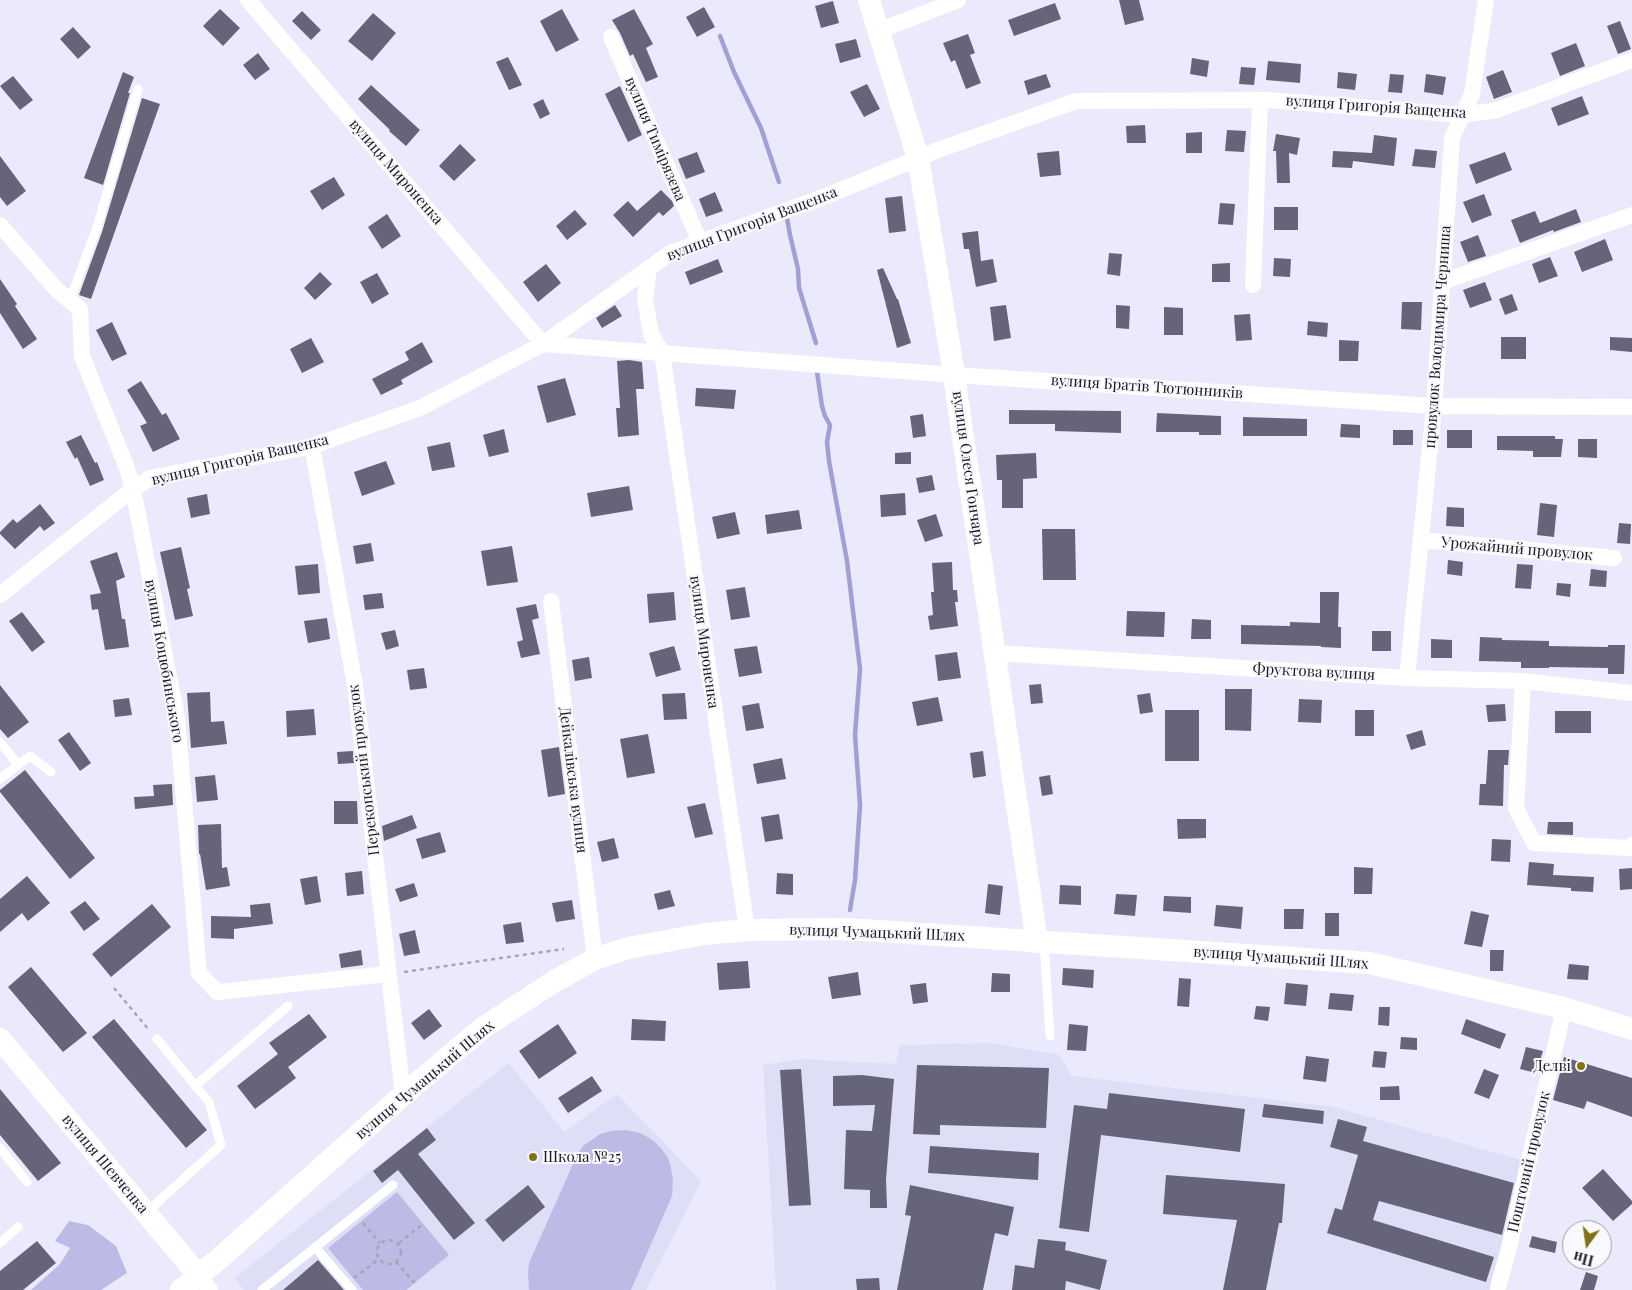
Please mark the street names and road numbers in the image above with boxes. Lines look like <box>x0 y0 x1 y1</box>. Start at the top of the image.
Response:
street label: вулиця Тимірязєва <box>621 74 689 204</box>
street label: вулиця Григорія Ващенка <box>1285 92 1467 122</box>
street label: вулиця Мироненка <box>345 115 447 229</box>
street label: вулиця Григорія Ващенка <box>664 183 840 265</box>
street label: провулок Володимира Черниша <box>1421 225 1455 449</box>
street label: вулиця Братів Тютюнників <box>1050 371 1244 403</box>
street label: вулиця Олеся Гончара <box>948 390 988 546</box>
street label: вулиця Григорія Ващенка <box>150 431 330 489</box>
street label: Урожайний провулок <box>1440 533 1594 565</box>
street label: вулиця Мироненка <box>686 574 722 710</box>
street label: вулиця Коцюбинського <box>141 578 187 744</box>
street label: Фруктова вулиця <box>1252 660 1376 684</box>
street label: Перекопський провулок <box>345 683 383 857</box>
street label: Дейкалівська вулиця <box>555 706 591 854</box>
street label: вулиця Чумацький Шлях <box>789 921 965 945</box>
street label: вулиця Чумацький Шлях <box>1193 943 1369 973</box>
street label: вулиця Чумацький Шлях <box>352 1017 498 1143</box>
street label: Поштовий провулок <box>1504 1090 1554 1234</box>
street label: вулиця Шевченка <box>58 1111 152 1217</box>

